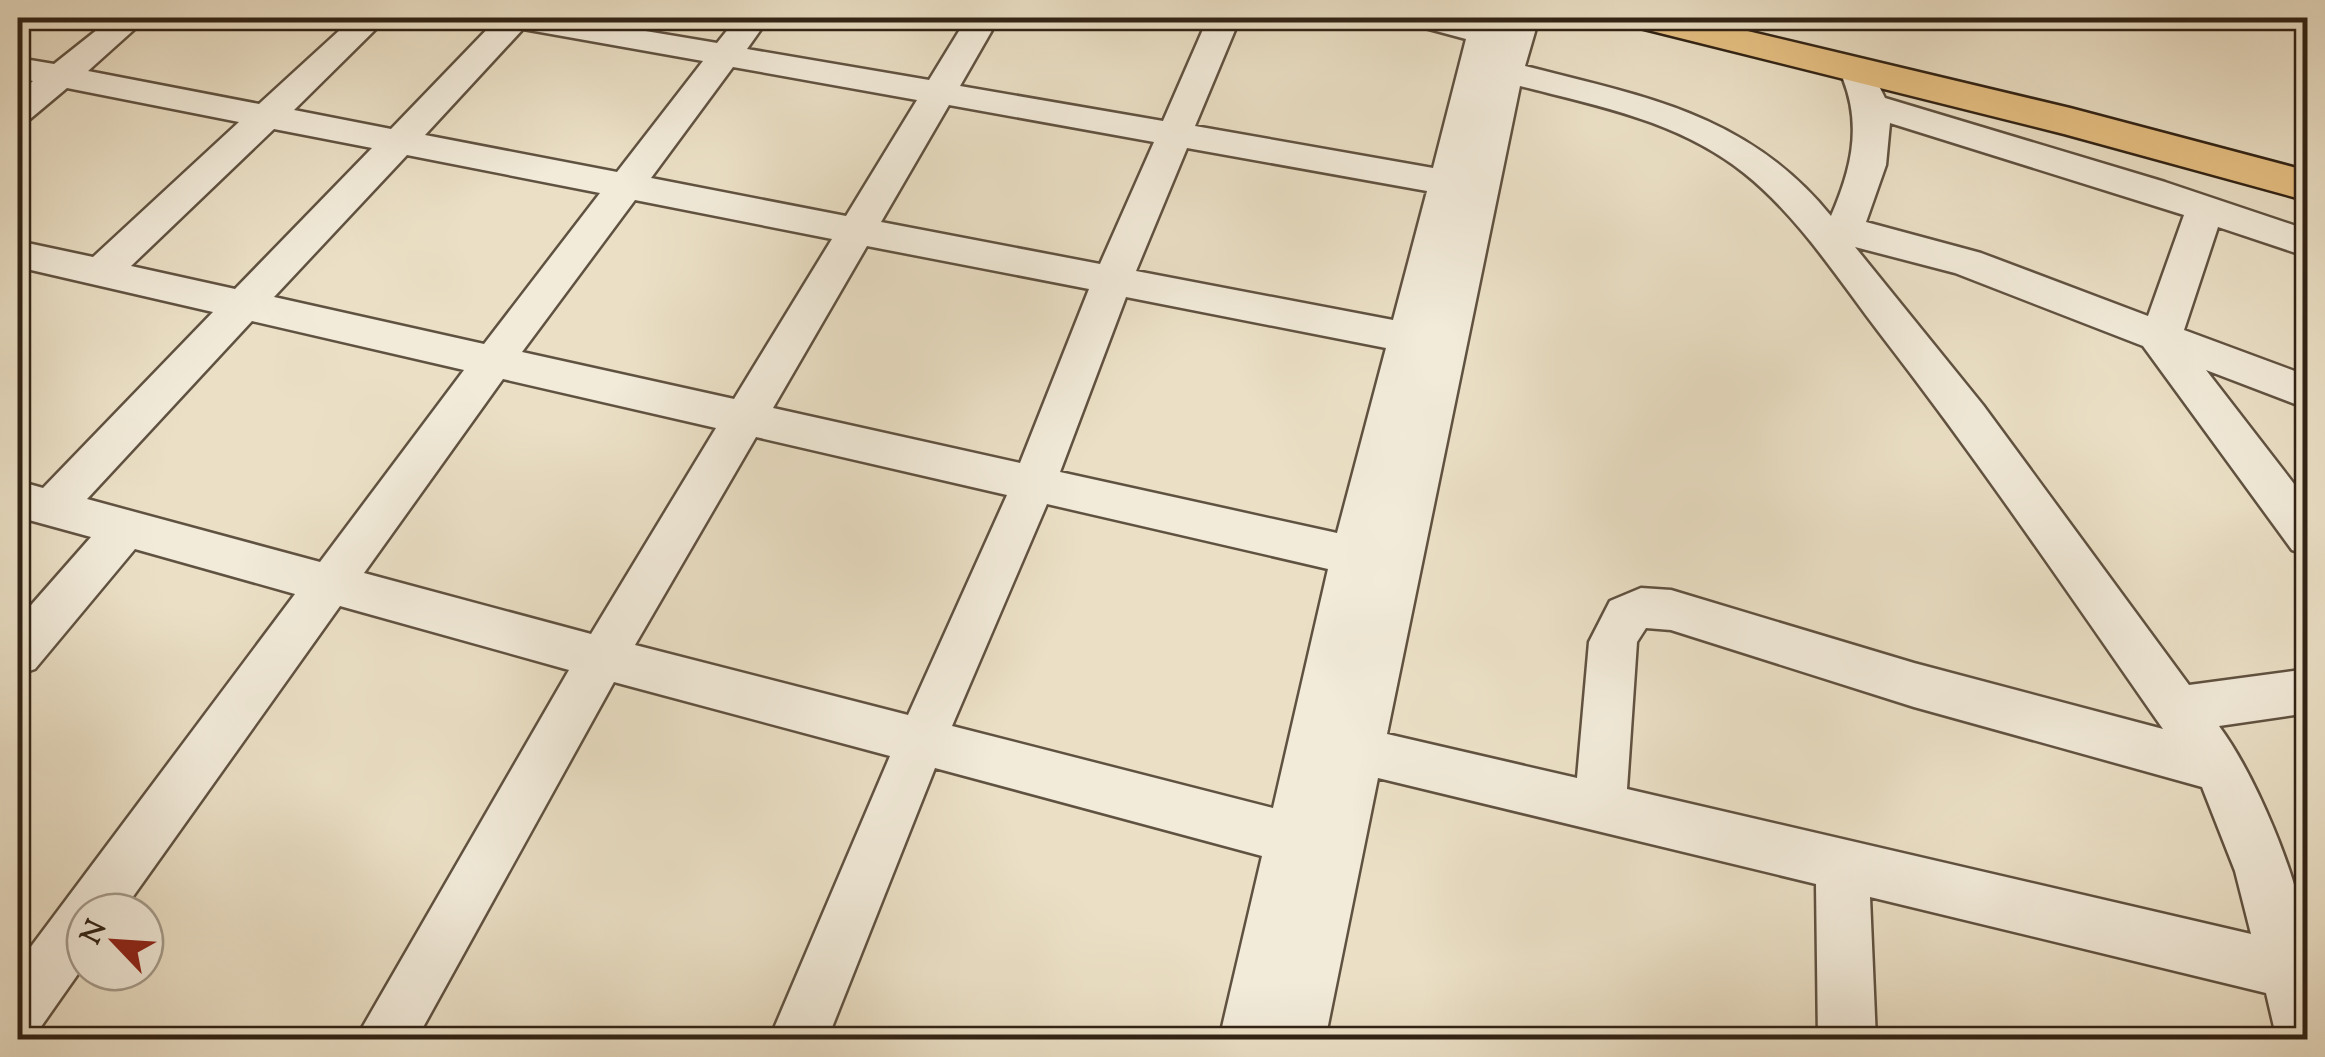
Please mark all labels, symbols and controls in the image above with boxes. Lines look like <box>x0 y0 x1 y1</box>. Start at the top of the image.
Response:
north arrow <box>65 892 165 992</box>
text: N <box>72 914 118 951</box>

